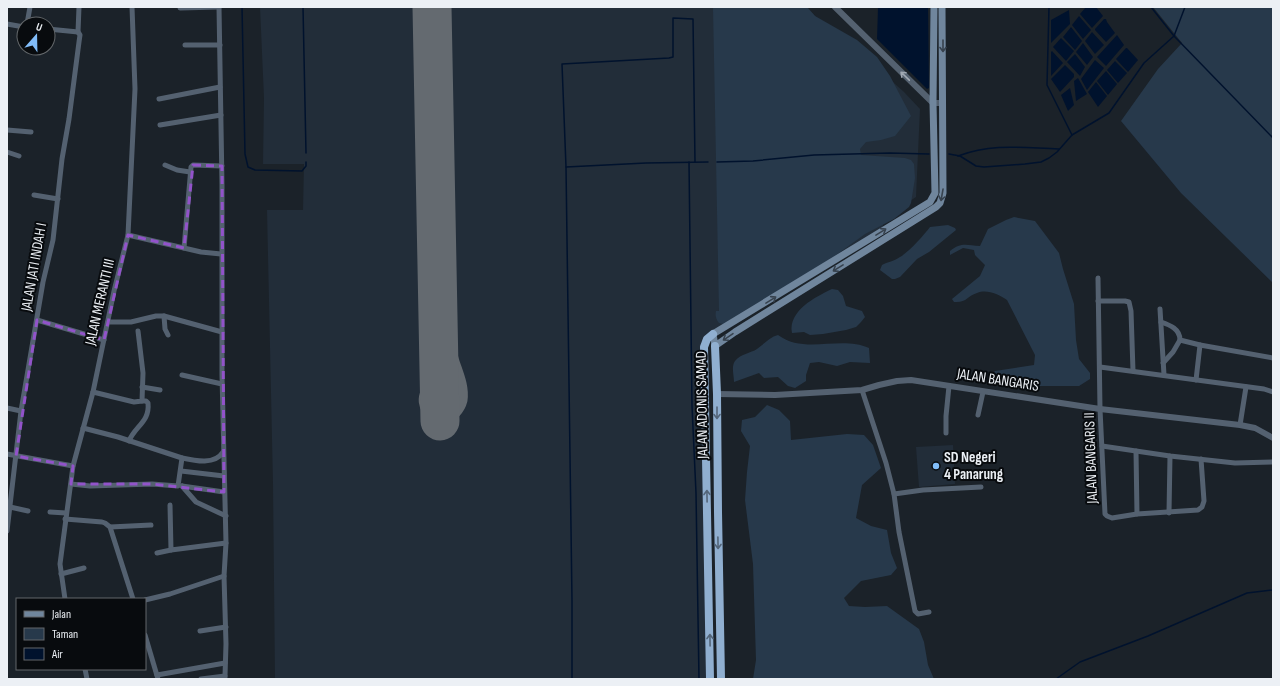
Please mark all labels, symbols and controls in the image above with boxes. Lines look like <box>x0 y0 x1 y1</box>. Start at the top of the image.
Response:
north arrow <box>16 16 56 56</box>
text: U <box>34 20 44 34</box>
one-way arrow <box>939 39 947 52</box>
one-way arrow <box>900 71 910 80</box>
one-way arrow <box>937 188 945 201</box>
street label: JALAN JATI INDAH I <box>17 221 51 314</box>
one-way arrow <box>875 227 887 235</box>
street label: JALAN MERANTI III <box>81 257 119 348</box>
one-way arrow <box>832 265 844 273</box>
one-way arrow <box>765 295 777 303</box>
one-way arrow <box>723 333 734 341</box>
street label: JALAN ADONIS SAMAD <box>692 351 712 460</box>
street label: JALAN BANGARIS <box>955 364 1040 396</box>
one-way arrow <box>713 406 721 419</box>
street label: JALAN BANGARIS II <box>1080 412 1102 505</box>
place label: SD Negeri 4 Panarung <box>944 448 1004 484</box>
marker: SD Negeri 4 Panarung <box>931 461 941 471</box>
one-way arrow <box>703 490 711 503</box>
one-way arrow <box>714 536 722 549</box>
legend <box>16 598 146 670</box>
text: Jalan <box>51 607 71 622</box>
text: Taman <box>52 627 78 642</box>
one-way arrow <box>706 634 714 647</box>
text: Air <box>51 647 63 662</box>

